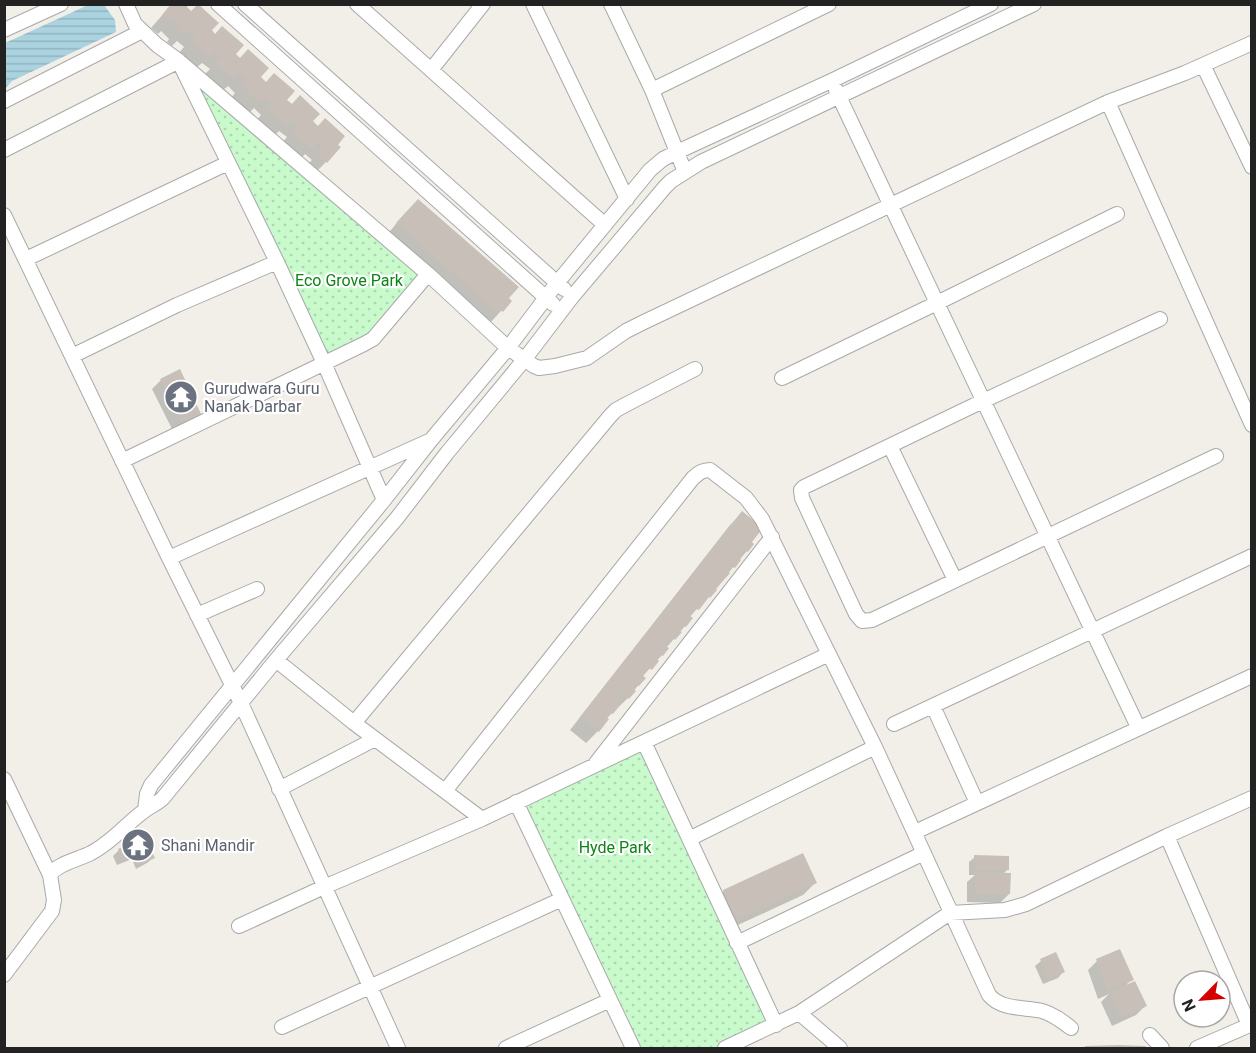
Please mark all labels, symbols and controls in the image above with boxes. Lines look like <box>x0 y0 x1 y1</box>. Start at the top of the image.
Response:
park label: Eco Grove Park <box>295 271 404 290</box>
temple icon: Gurudwara Guru Nanak Darbar <box>163 379 199 415</box>
place label: Gurudwara Guru Nanak Darbar <box>204 379 319 416</box>
temple icon: Shani Mandir <box>120 827 156 863</box>
place label: Shani Mandir <box>161 836 255 855</box>
park label: Hyde Park <box>579 838 652 857</box>
north arrow <box>1172 969 1232 1029</box>
text: N <box>1178 996 1200 1014</box>

